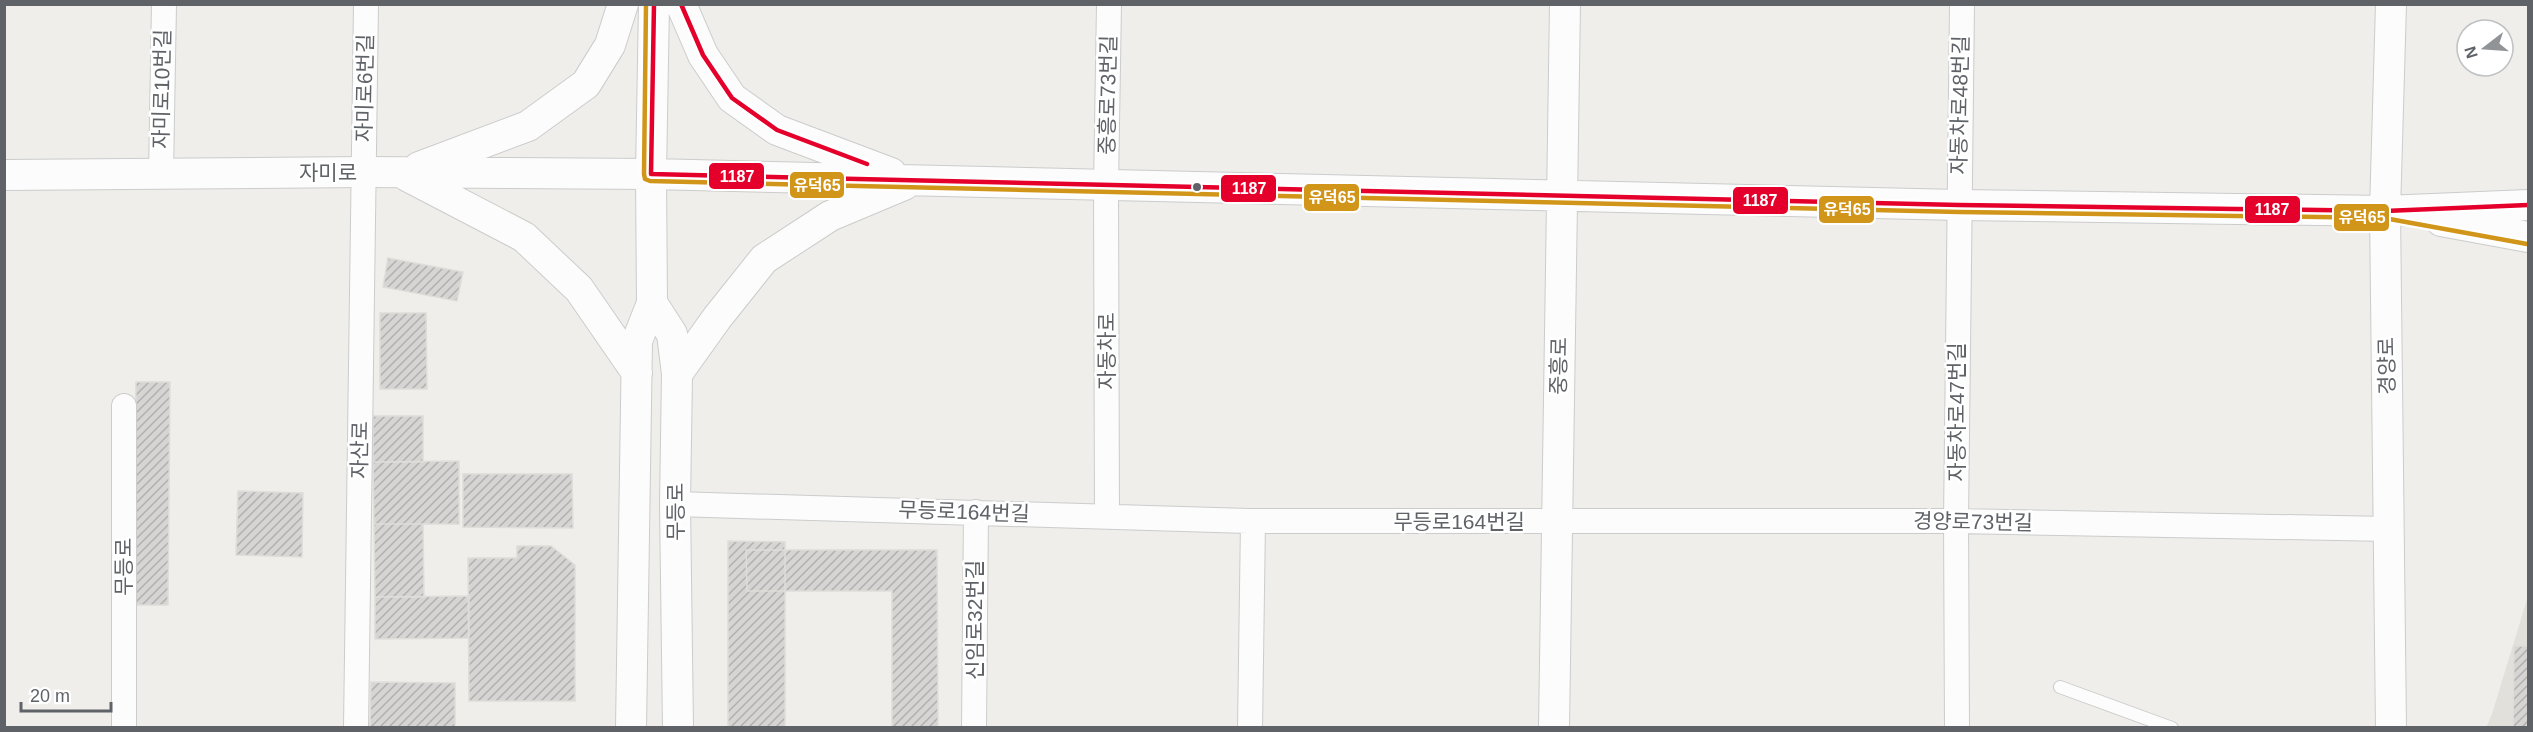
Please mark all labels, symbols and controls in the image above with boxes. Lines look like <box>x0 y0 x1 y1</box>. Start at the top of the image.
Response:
north arrow <box>2455 18 2515 78</box>
street label: 자미로10번길 <box>149 29 174 149</box>
street label: 자미로6번길 <box>352 34 377 142</box>
street label: 중흥로73번길 <box>1095 35 1120 155</box>
street label: 자동차로48번길 <box>1947 35 1972 175</box>
text: N <box>2461 44 2481 60</box>
street label: 자미로 <box>299 161 357 184</box>
line badge: 1187 <box>708 162 765 190</box>
text: 1187 <box>720 168 754 185</box>
line badge: 유덕65 <box>789 171 845 199</box>
line badge: 1187 <box>1220 174 1277 203</box>
text: 유덕65 <box>793 177 841 194</box>
text: 1187 <box>1232 180 1266 197</box>
unlabelled marker <box>1191 181 1203 193</box>
line badge: 유덕65 <box>1303 183 1360 212</box>
line badge: 1187 <box>1732 186 1789 215</box>
text: 유덕65 <box>1308 189 1356 206</box>
text: 1187 <box>1743 192 1777 209</box>
line badge: 유덕65 <box>1818 195 1875 224</box>
line badge: 1187 <box>2244 195 2301 224</box>
text: 유덕65 <box>1823 201 1871 218</box>
text: 1187 <box>2255 201 2289 218</box>
line badge: 유덕65 <box>2333 203 2390 232</box>
text: 유덕65 <box>2338 209 2386 226</box>
street label: 자동차로 <box>1095 312 1118 390</box>
street label: 중흥로 <box>1546 337 1571 395</box>
street label: 경양로 <box>2374 337 2399 395</box>
street label: 자동차로47번길 <box>1945 342 1968 482</box>
street label: 자산로 <box>347 421 372 479</box>
street label: 무등로 <box>664 483 687 541</box>
street label: 무등로164번길 <box>898 498 1030 525</box>
street label: 경양로73번길 <box>1913 509 2033 534</box>
street label: 무등로164번길 <box>1393 510 1525 533</box>
street label: 무등로 <box>112 538 135 596</box>
street label: 신임로32번길 <box>963 560 986 680</box>
scale bar <box>21 675 111 713</box>
text: 20 m <box>30 686 70 706</box>

